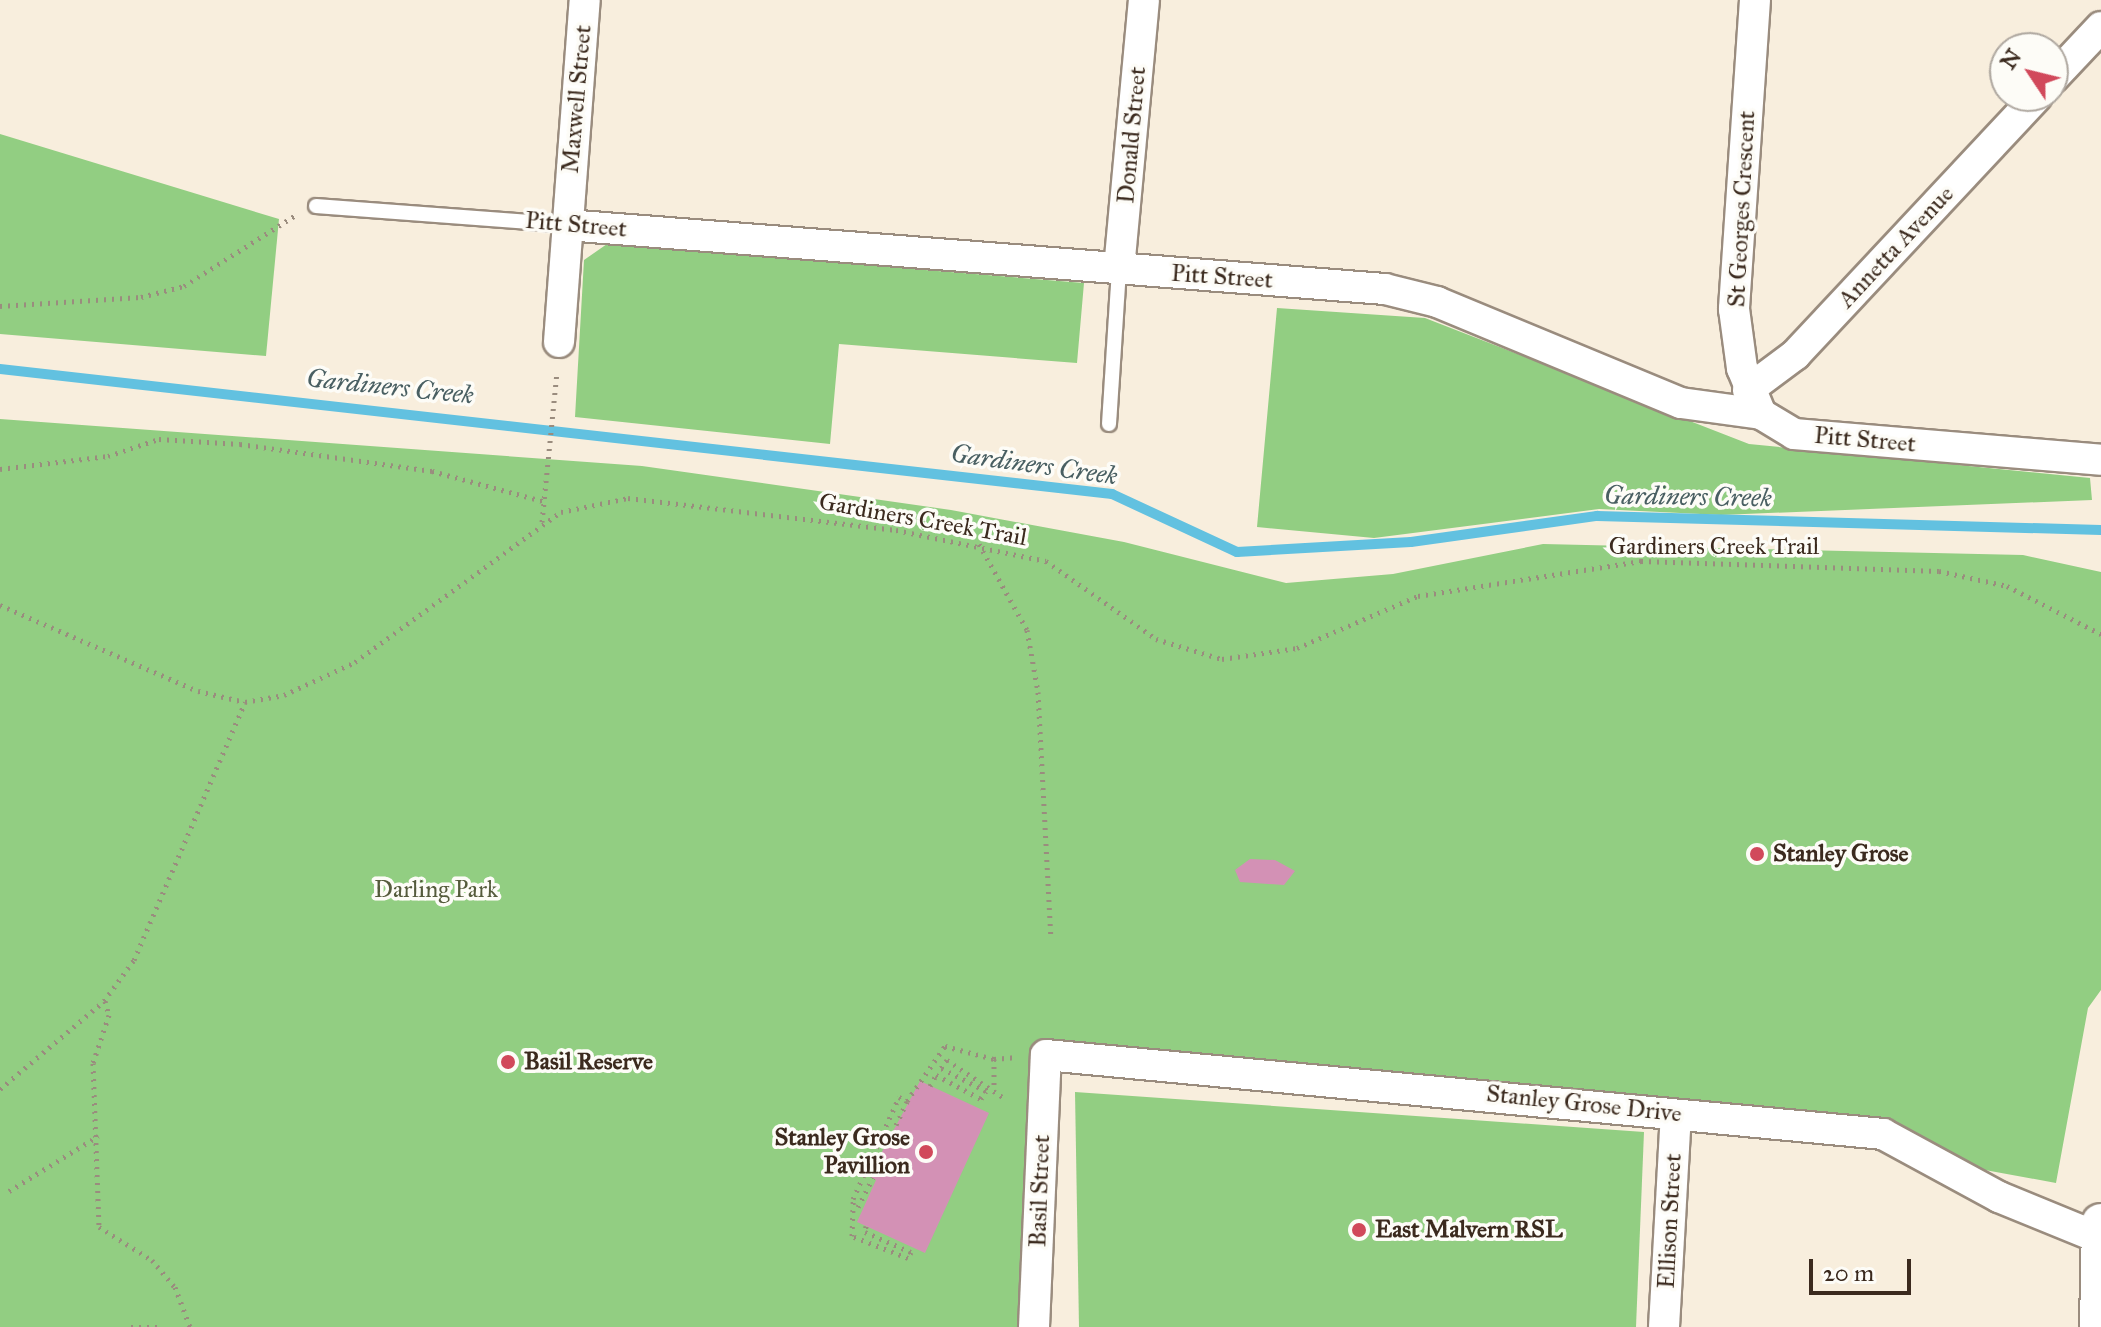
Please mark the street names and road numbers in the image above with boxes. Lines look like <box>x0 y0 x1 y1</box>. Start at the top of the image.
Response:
street label: Maxwell Street <box>556 24 598 174</box>
street label: Donald Street <box>1112 65 1152 205</box>
street label: St Georges Crescent <box>1722 110 1762 308</box>
street label: Annetta Avenue <box>1832 180 1960 314</box>
street label: Pitt Street <box>524 206 628 244</box>
street label: Pitt Street <box>1170 259 1274 295</box>
street label: Pitt Street <box>1813 421 1917 459</box>
street label: Gardiners Creek Trail <box>817 488 1029 552</box>
street label: Gardiners Creek Trail <box>1609 533 1819 561</box>
street label: Stanley Grose Drive <box>1485 1079 1683 1129</box>
street label: Basil Street <box>1024 1134 1056 1248</box>
street label: Ellison Street <box>1652 1153 1688 1289</box>

